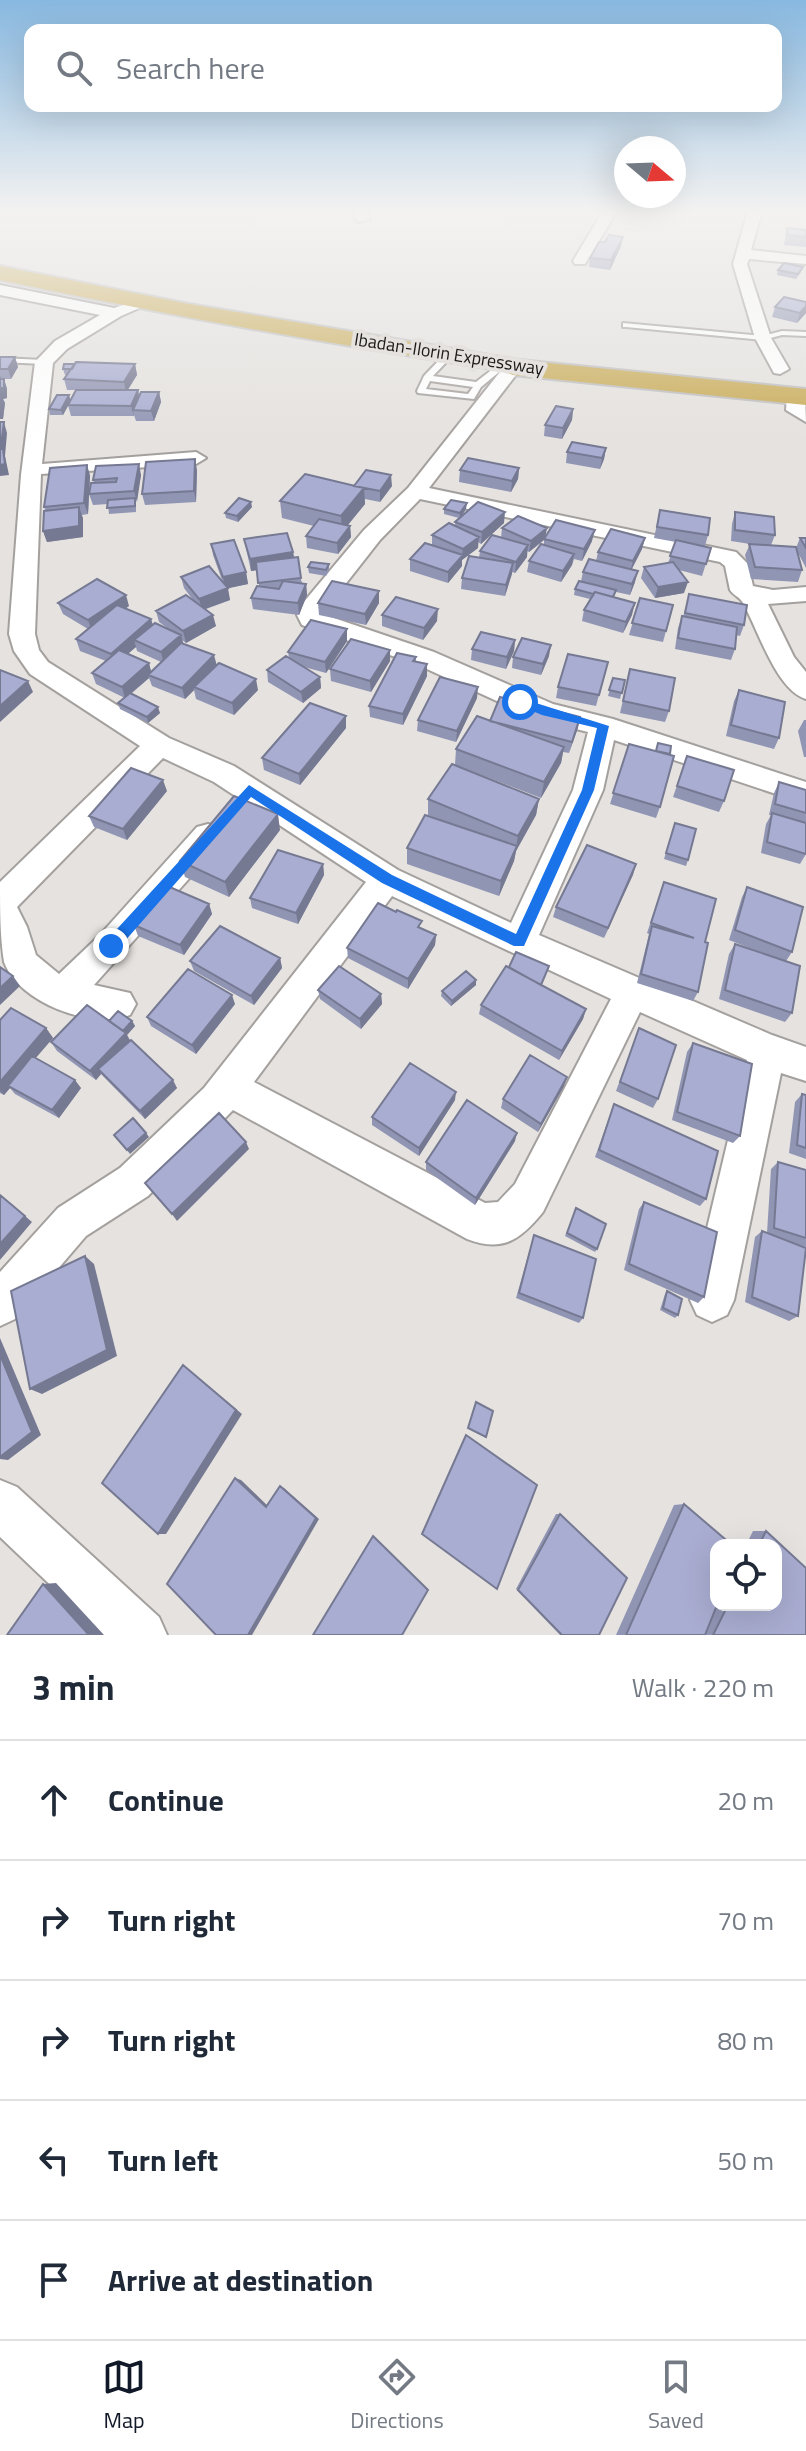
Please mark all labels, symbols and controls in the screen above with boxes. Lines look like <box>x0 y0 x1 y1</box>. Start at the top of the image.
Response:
search box <box>24 24 782 112</box>
text: Search here <box>116 45 265 91</box>
icon: search <box>52 46 96 90</box>
north arrow <box>614 136 686 208</box>
street label: Ibadan-Ilorin Expressway <box>352 325 546 382</box>
route start <box>502 684 538 720</box>
route end <box>93 928 129 964</box>
map controls <box>710 1539 782 1611</box>
button: locate <box>710 1539 782 1611</box>
text: 3 min <box>32 1661 115 1713</box>
text: Walk · 220 m <box>632 1668 774 1707</box>
text: Continue <box>108 1777 224 1823</box>
icon: ahead <box>32 1778 76 1822</box>
text: 20 m <box>717 1781 774 1820</box>
text: Turn right <box>108 1897 236 1943</box>
icon: right <box>32 1898 76 1942</box>
text: 70 m <box>717 1901 774 1940</box>
text: Turn right <box>108 2017 236 2063</box>
icon: right <box>32 2018 76 2062</box>
text: 80 m <box>717 2021 774 2060</box>
text: Turn left <box>108 2137 218 2183</box>
icon: left <box>32 2138 76 2182</box>
text: 50 m <box>717 2141 774 2180</box>
text: Arrive at destination <box>108 2257 373 2303</box>
icon: arrive <box>32 2258 76 2302</box>
tab: Map <box>102 2355 146 2437</box>
tab: Directions <box>350 2355 444 2437</box>
tab: Saved <box>648 2355 704 2437</box>

